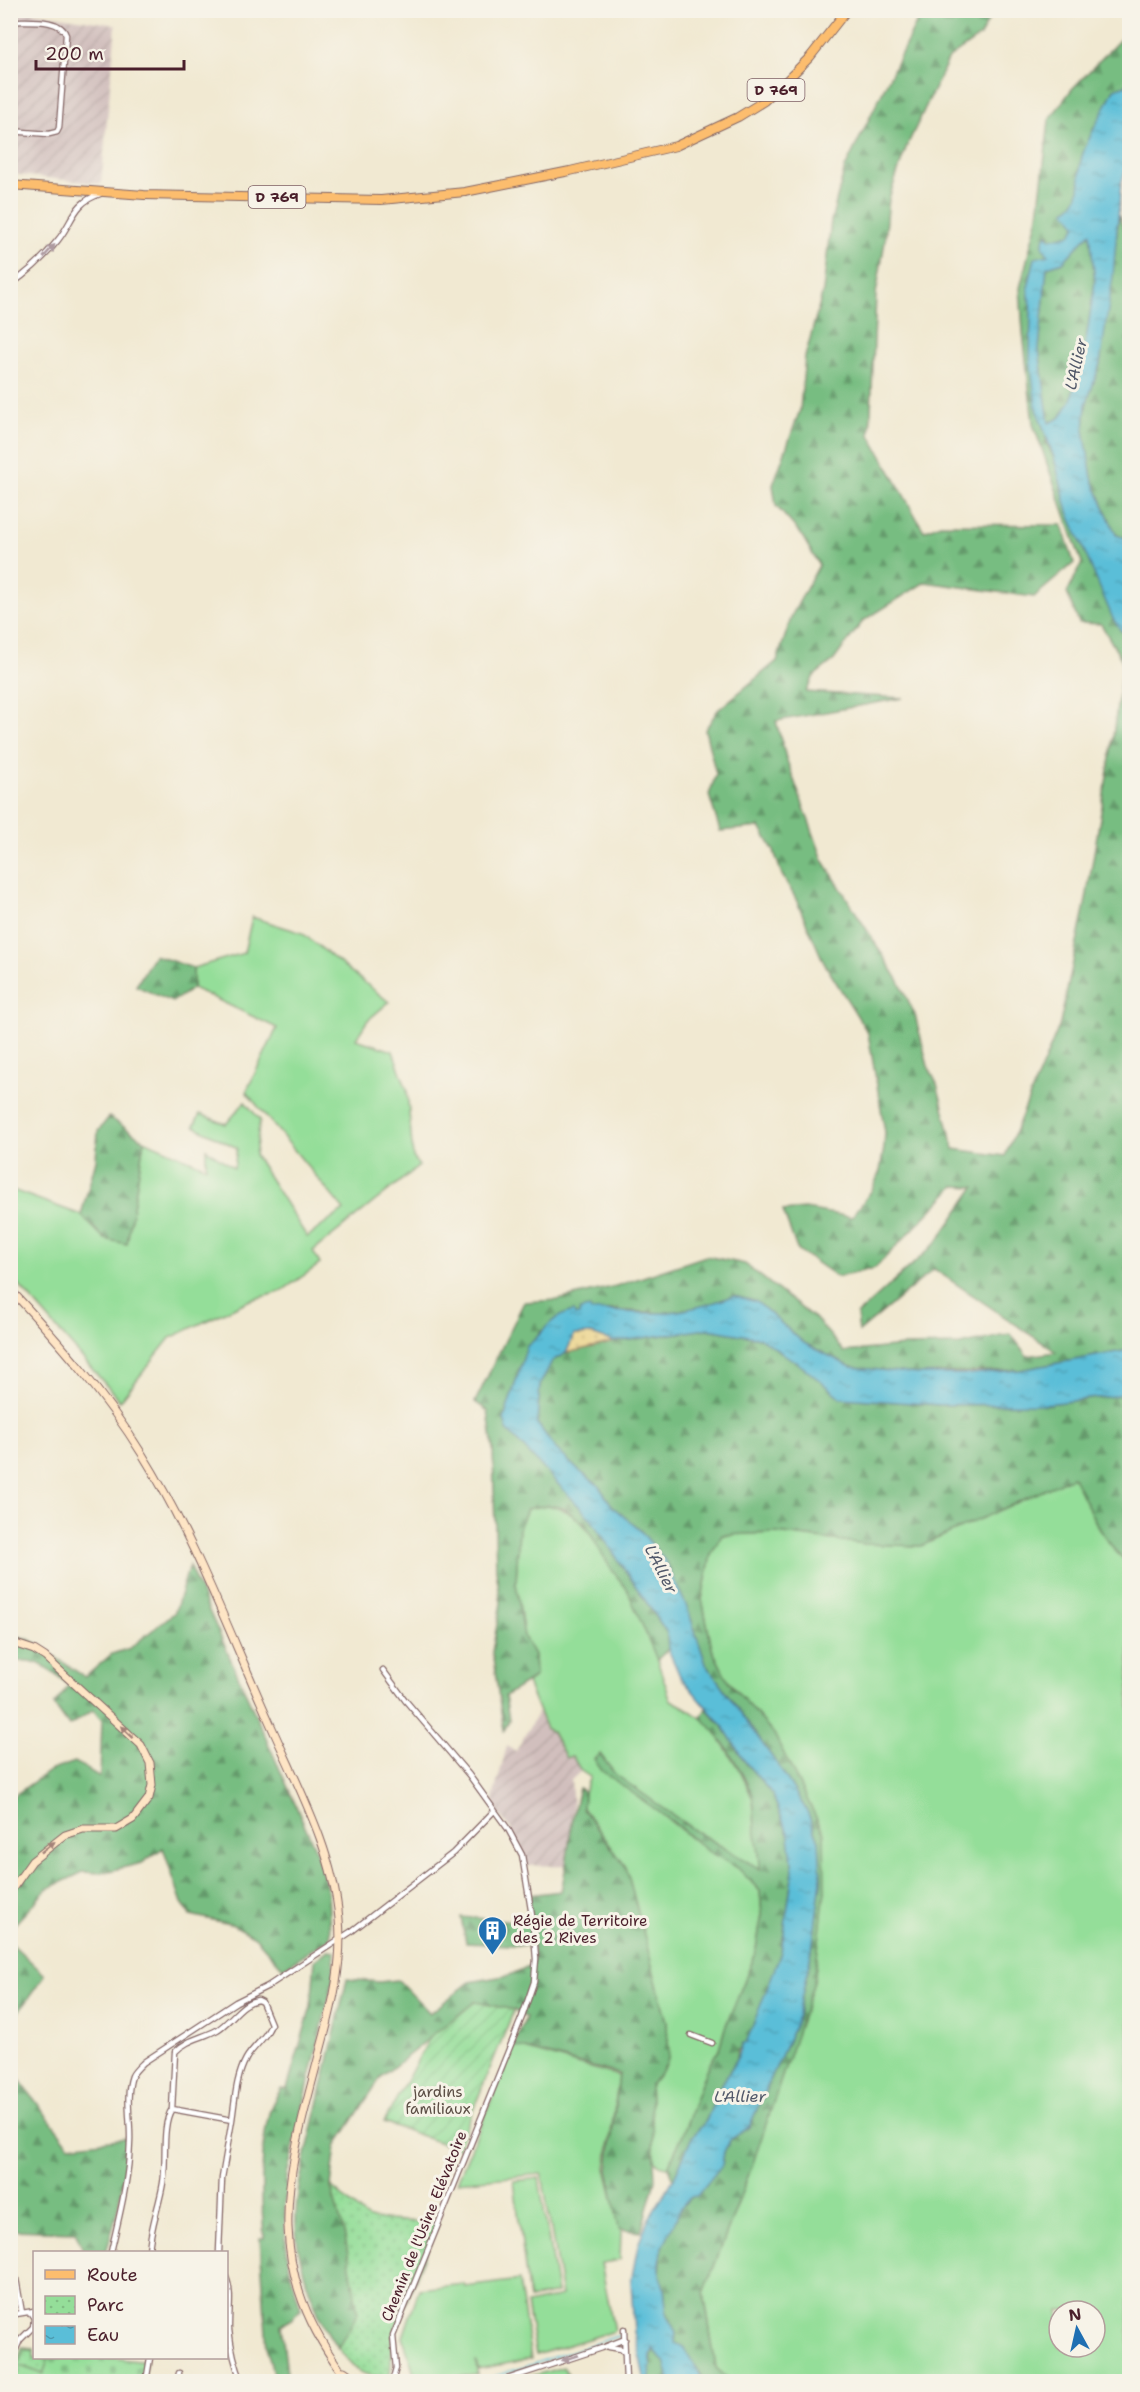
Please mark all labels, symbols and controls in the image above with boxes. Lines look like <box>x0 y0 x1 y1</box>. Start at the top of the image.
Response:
scale bar <box>36 33 184 71</box>
text: 200 m <box>45 42 104 66</box>
road number: D 769 <box>748 79 804 101</box>
road number: D 769 <box>248 186 306 208</box>
one-way arrow <box>42 244 55 259</box>
water label: L'Allier <box>1060 336 1092 392</box>
water label: L'Allier <box>640 1541 682 1597</box>
one-way arrow <box>121 1725 135 1739</box>
one-way arrow <box>40 1842 55 1854</box>
place label: Régie de Territoire des 2 Rives <box>513 1911 648 1948</box>
building icon: Régie de Territoire des 2 Rives <box>476 1914 508 1956</box>
park label: jardins familiaux <box>405 2082 471 2119</box>
water label: L'Allier <box>714 2086 767 2107</box>
street label: Chemin de l'Usine Elévatoire <box>377 2128 471 2324</box>
legend <box>33 2251 228 2359</box>
text: Route <box>87 2263 138 2287</box>
text: Parc <box>87 2293 124 2317</box>
north arrow <box>1047 2299 1107 2359</box>
text: N <box>1067 2303 1083 2326</box>
text: Eau <box>87 2323 119 2347</box>
one-way arrow <box>561 2354 579 2364</box>

